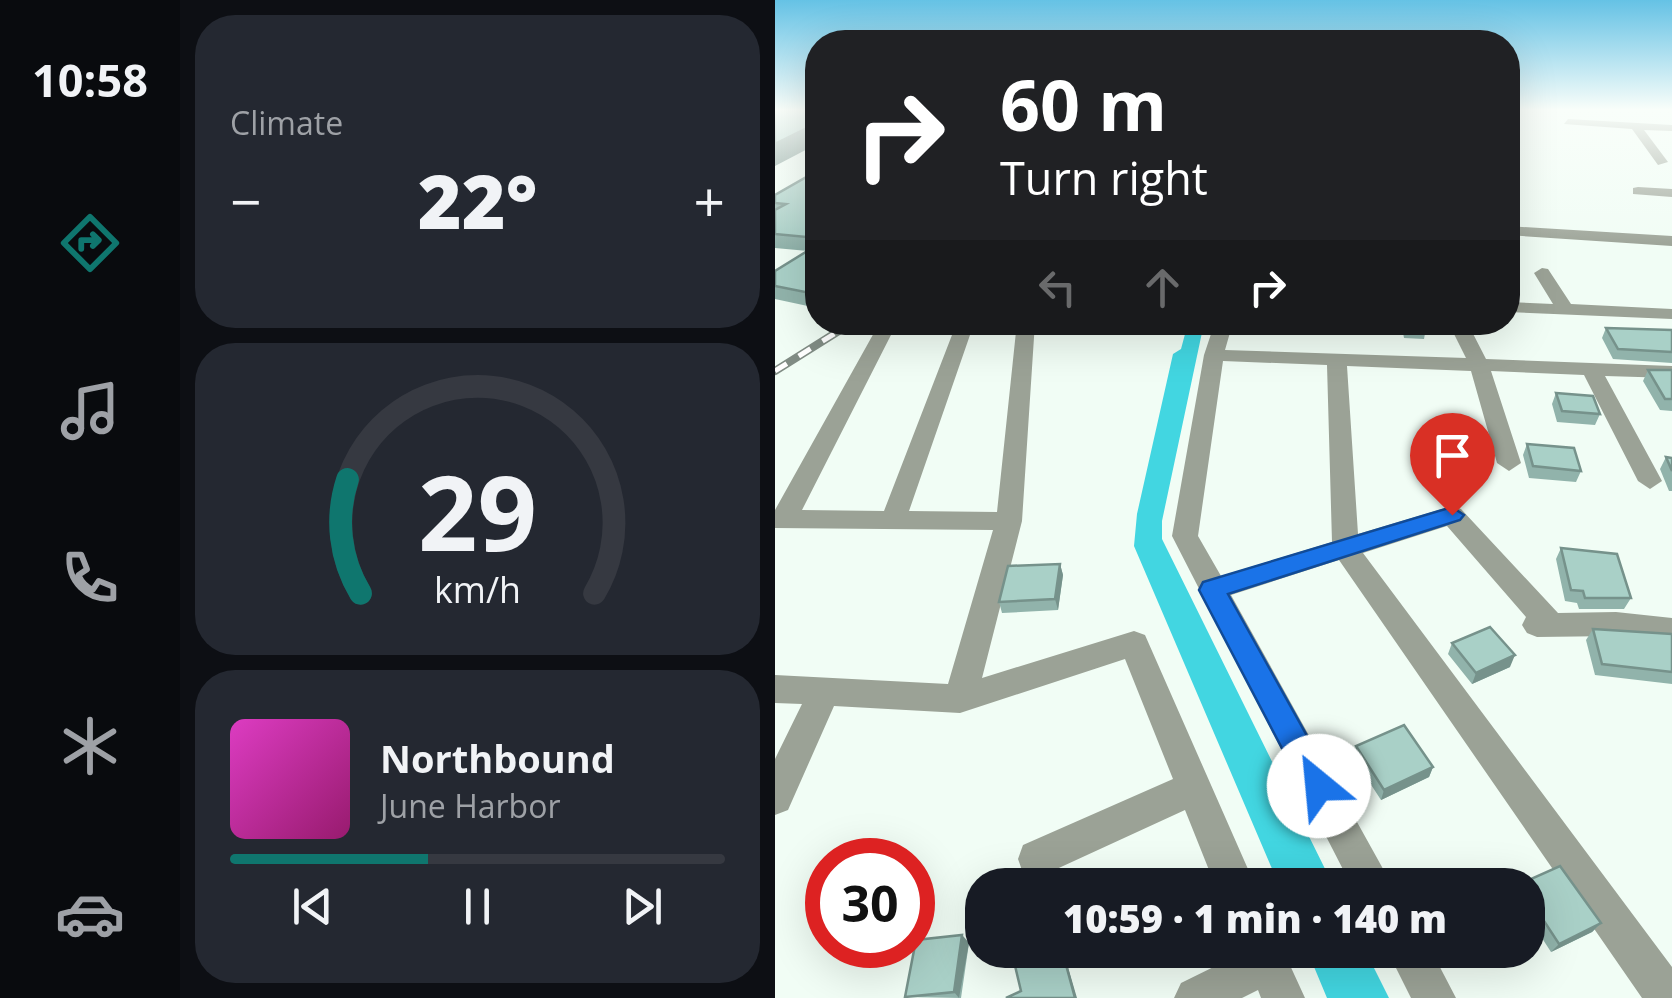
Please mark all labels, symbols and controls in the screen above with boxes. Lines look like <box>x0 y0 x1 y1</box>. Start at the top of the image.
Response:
text: 10:58 <box>32 49 148 110</box>
text: 60 m <box>1000 56 1167 152</box>
icon: right <box>835 70 965 200</box>
text: Climate <box>230 101 343 144</box>
text: Turn right <box>1000 147 1208 208</box>
text: 22° <box>418 149 537 251</box>
text: − <box>230 163 261 238</box>
text: + <box>694 163 725 238</box>
icon: directions <box>55 208 125 278</box>
icon: left <box>1030 260 1085 315</box>
icon: ahead <box>1135 260 1190 315</box>
icon: right <box>1240 260 1295 315</box>
icon: music <box>55 376 125 446</box>
pin <box>1410 413 1495 516</box>
icon: arrive <box>1425 428 1480 483</box>
text: 29 <box>418 440 537 581</box>
icon: phone <box>55 543 125 613</box>
text: km/h <box>434 565 521 613</box>
icon: climate <box>55 711 125 781</box>
text: Northbound <box>380 732 615 784</box>
position arrow <box>1267 734 1371 838</box>
text: June Harbor <box>380 784 560 827</box>
speed limit sign: 30 <box>805 838 935 968</box>
icon: car <box>55 879 125 949</box>
icon: previous <box>285 879 340 934</box>
icon: pause <box>450 879 505 934</box>
icon: next <box>615 879 670 934</box>
text: 10:59 · 1 min · 140 m <box>1063 892 1447 944</box>

